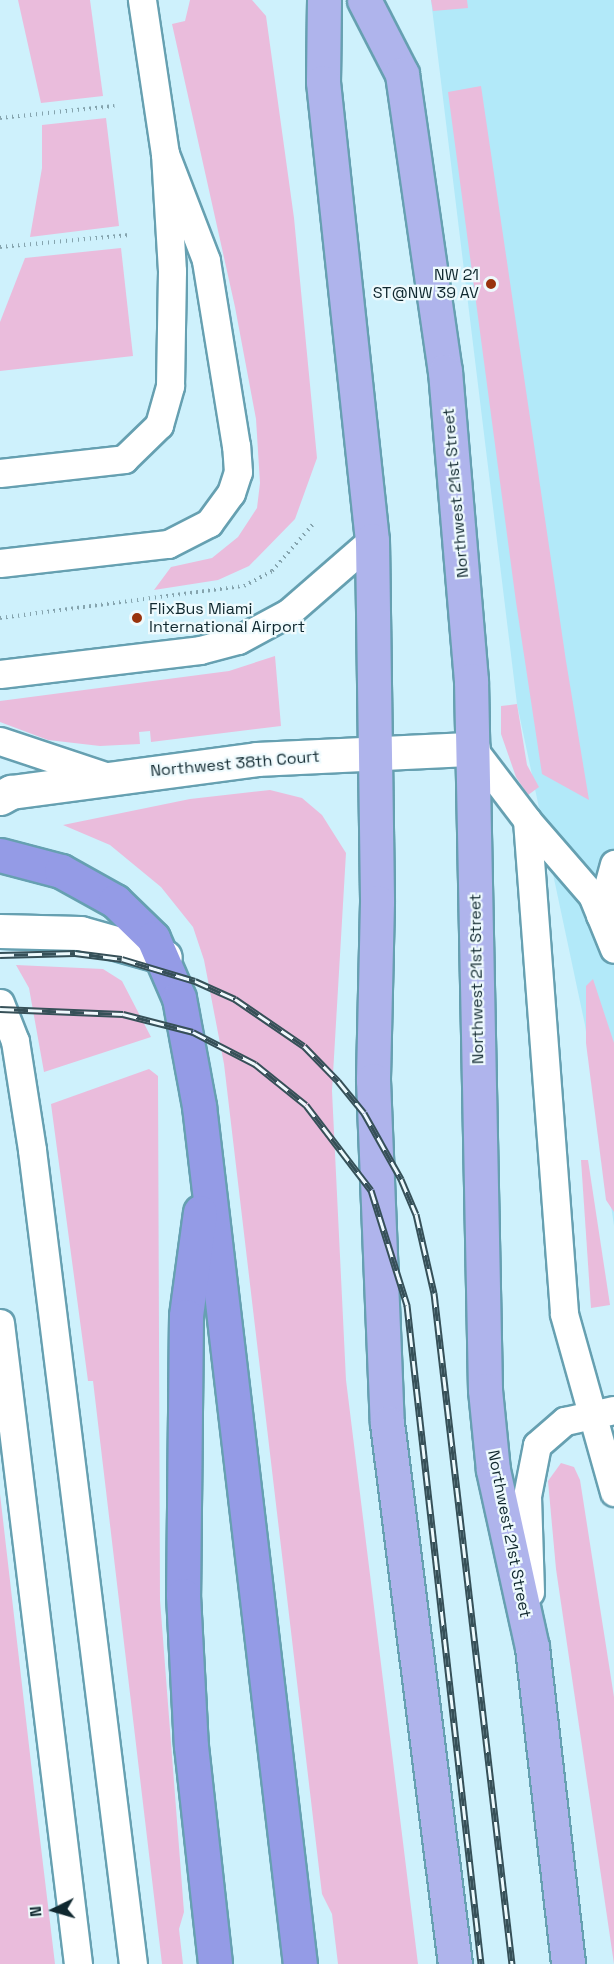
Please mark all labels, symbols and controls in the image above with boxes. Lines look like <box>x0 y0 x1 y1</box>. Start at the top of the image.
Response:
place label: NW 21 ST@NW 39 AV <box>372 265 479 303</box>
marker: NW 21 ST@NW 39 AV <box>484 277 498 291</box>
street label: Northwest 21st Street <box>439 407 473 579</box>
place label: FlixBus Miami International Airport <box>149 599 305 637</box>
marker: FlixBus Miami International Airport <box>130 611 144 625</box>
street label: Northwest 38th Court <box>150 747 320 781</box>
street label: Northwest 21st Street <box>466 894 488 1064</box>
street label: Northwest 21st Street <box>483 1449 535 1619</box>
north arrow <box>24 1880 84 1940</box>
text: N <box>25 1905 46 1918</box>

